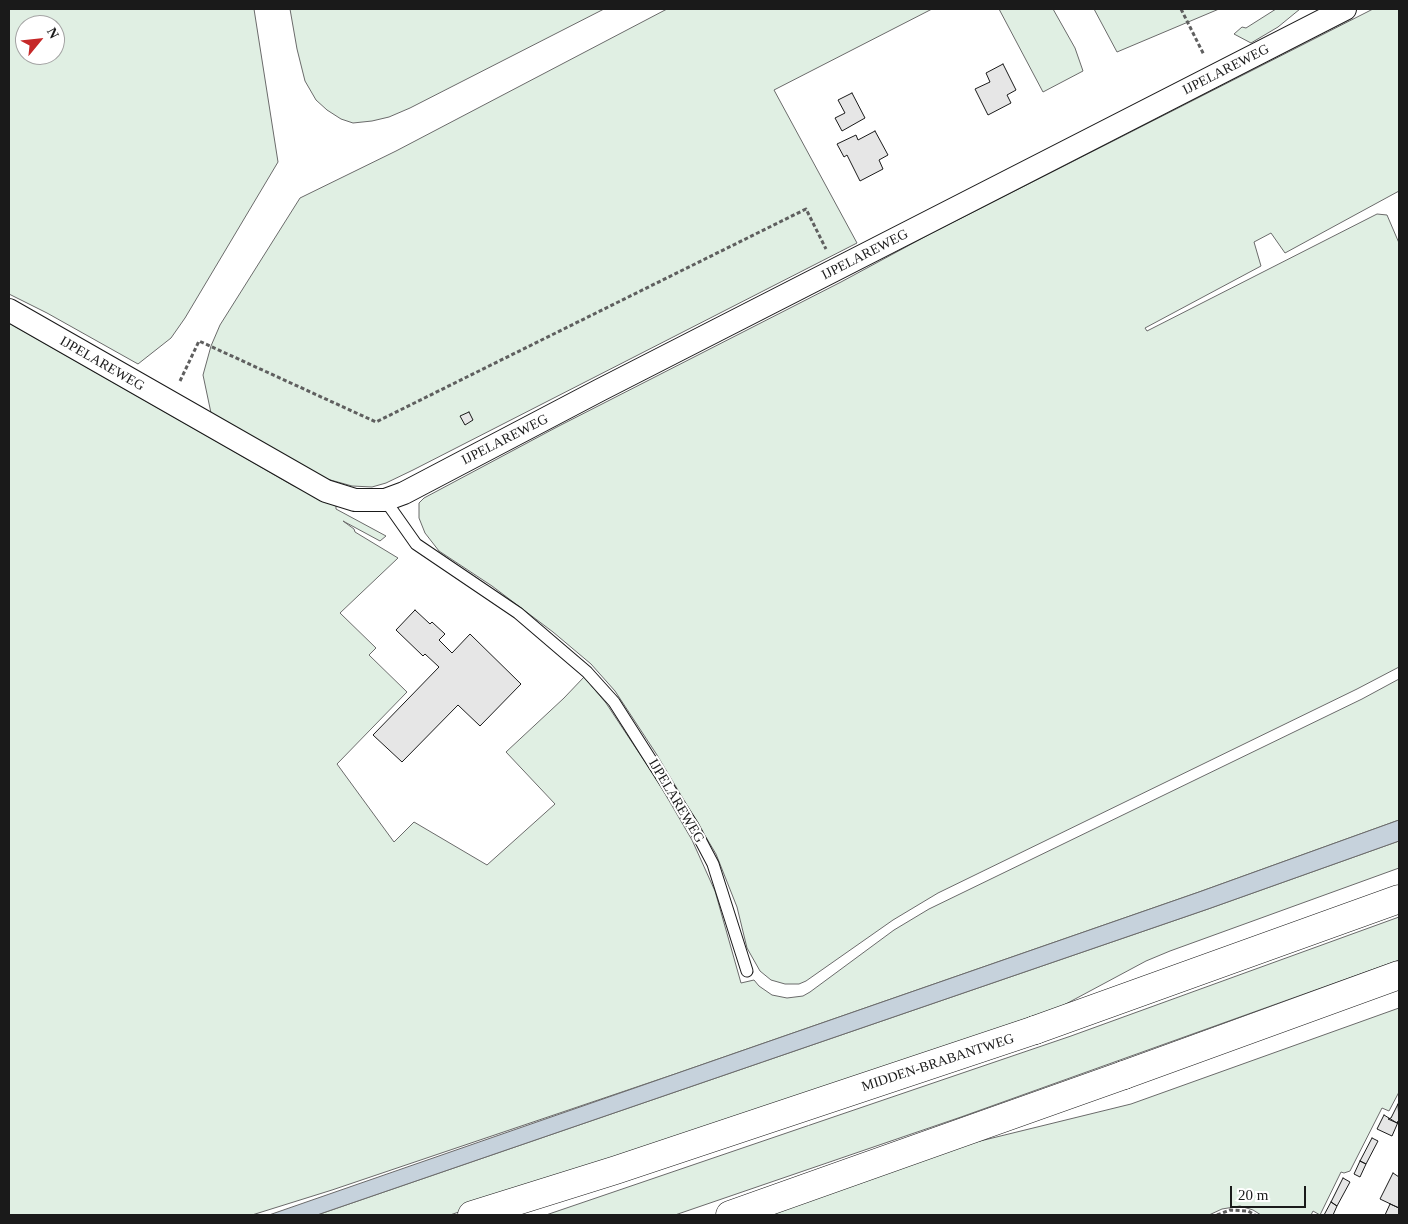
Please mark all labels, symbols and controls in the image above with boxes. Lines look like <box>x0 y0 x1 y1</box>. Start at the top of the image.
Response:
north arrow <box>15 15 65 65</box>
text: N <box>44 25 62 41</box>
street label: IJPELAREWEG <box>1180 41 1272 99</box>
street label: IJPELAREWEG <box>819 226 911 284</box>
street label: IJPELAREWEG <box>57 333 147 395</box>
street label: IJPELAREWEG <box>459 411 551 469</box>
street label: IJPELAREWEG <box>644 756 708 846</box>
street label: MIDDEN-BRABANTWEG <box>860 1030 1016 1096</box>
scale bar <box>1233 1176 1309 1208</box>
text: 20 m <box>1238 1187 1268 1203</box>

